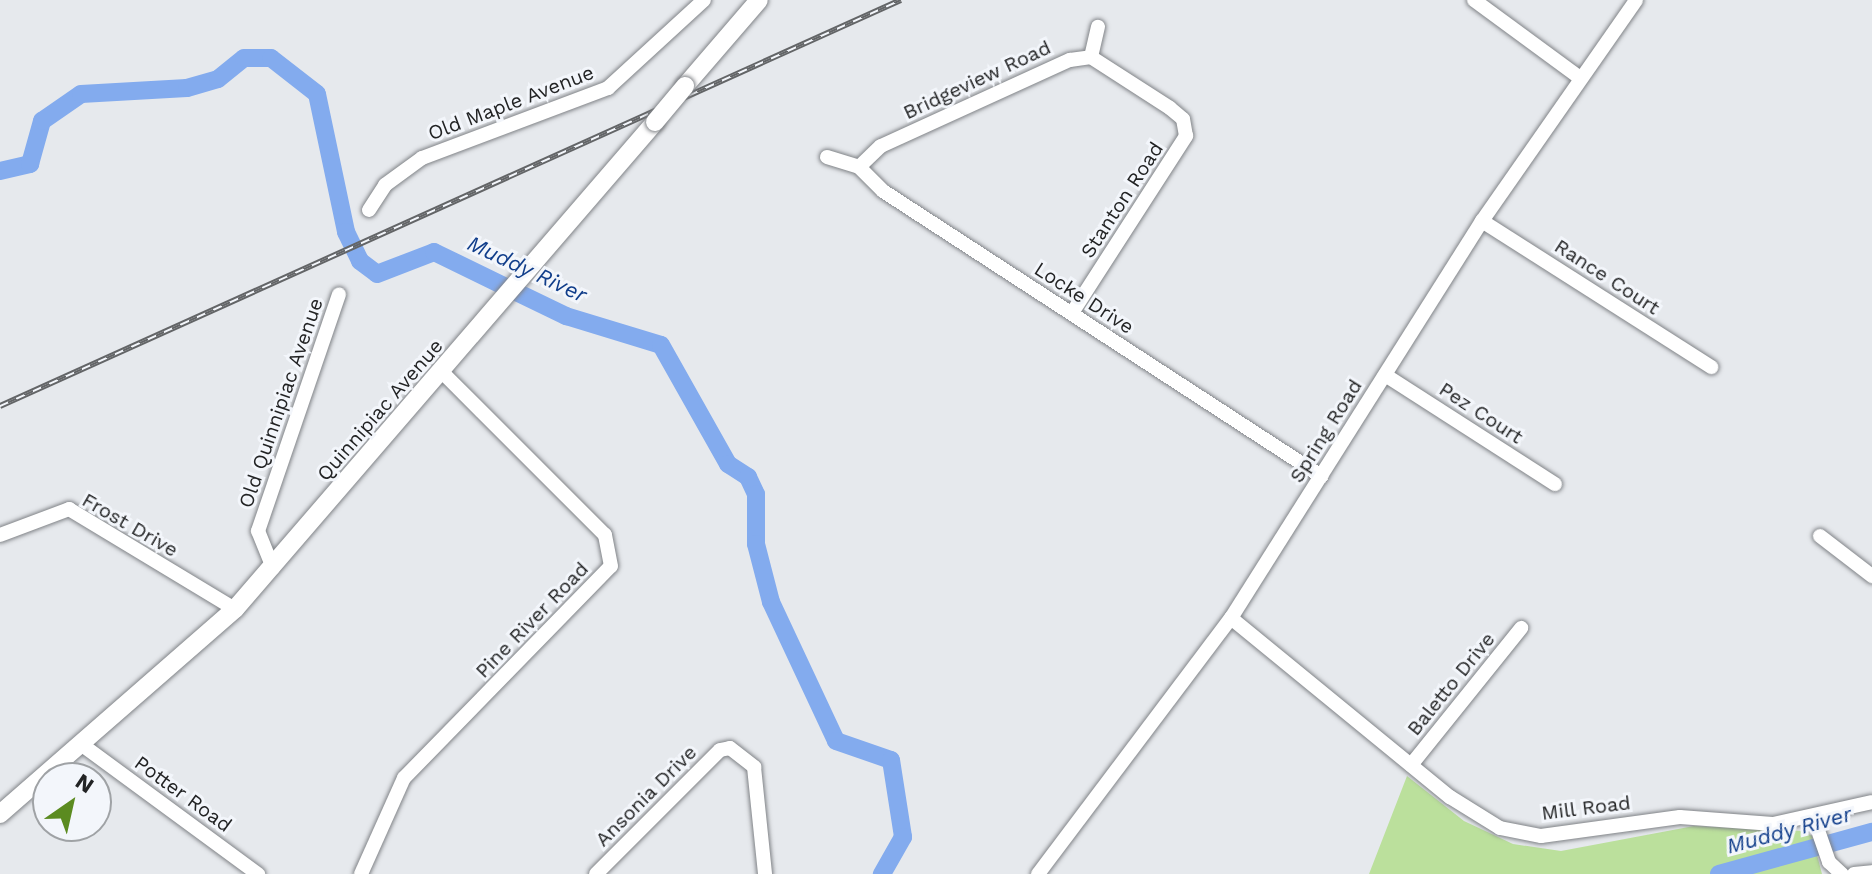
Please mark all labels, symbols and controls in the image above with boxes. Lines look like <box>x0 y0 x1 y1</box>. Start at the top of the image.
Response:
street label: Bridgeview Road <box>899 35 1055 125</box>
street label: Old Maple Avenue <box>424 60 598 146</box>
street label: Stanton Road <box>1076 138 1168 262</box>
water label: Muddy River <box>463 230 591 308</box>
street label: Rance Court <box>1550 234 1664 320</box>
street label: Locke Drive <box>1030 257 1138 339</box>
street label: Old Quinnipiac Avenue <box>234 295 328 511</box>
street label: Quinnipiac Avenue <box>312 334 448 486</box>
street label: Spring Road <box>1285 375 1367 487</box>
street label: Pez Court <box>1435 377 1527 449</box>
street label: Frost Drive <box>78 488 182 562</box>
street label: Pine River Road <box>470 557 594 683</box>
street label: Baletto Drive <box>1402 628 1500 740</box>
street label: Ansonia Drive <box>590 740 702 852</box>
street label: Potter Road <box>130 751 236 837</box>
north arrow <box>32 762 112 842</box>
text: N <box>71 768 98 798</box>
street label: Mill Road <box>1540 791 1632 825</box>
water label: Muddy River <box>1723 801 1855 859</box>

